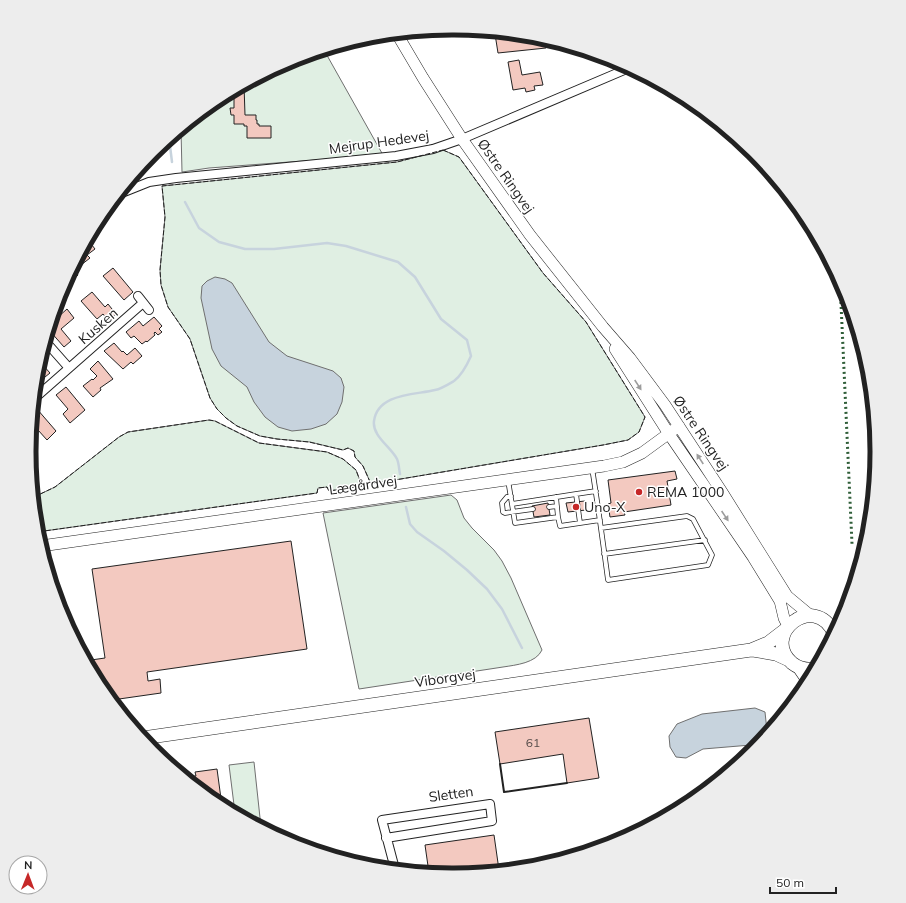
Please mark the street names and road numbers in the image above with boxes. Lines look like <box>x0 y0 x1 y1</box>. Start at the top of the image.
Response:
street label: Mejrup Hedevej <box>328 126 430 158</box>
street label: Østre Ringvej <box>474 135 538 217</box>
street label: Kusken <box>75 304 121 348</box>
street label: Østre Ringvej <box>669 392 733 474</box>
street label: Lægårdvej <box>328 471 398 499</box>
street label: Viborgvej <box>413 665 477 691</box>
street label: Sletten <box>427 782 475 806</box>

